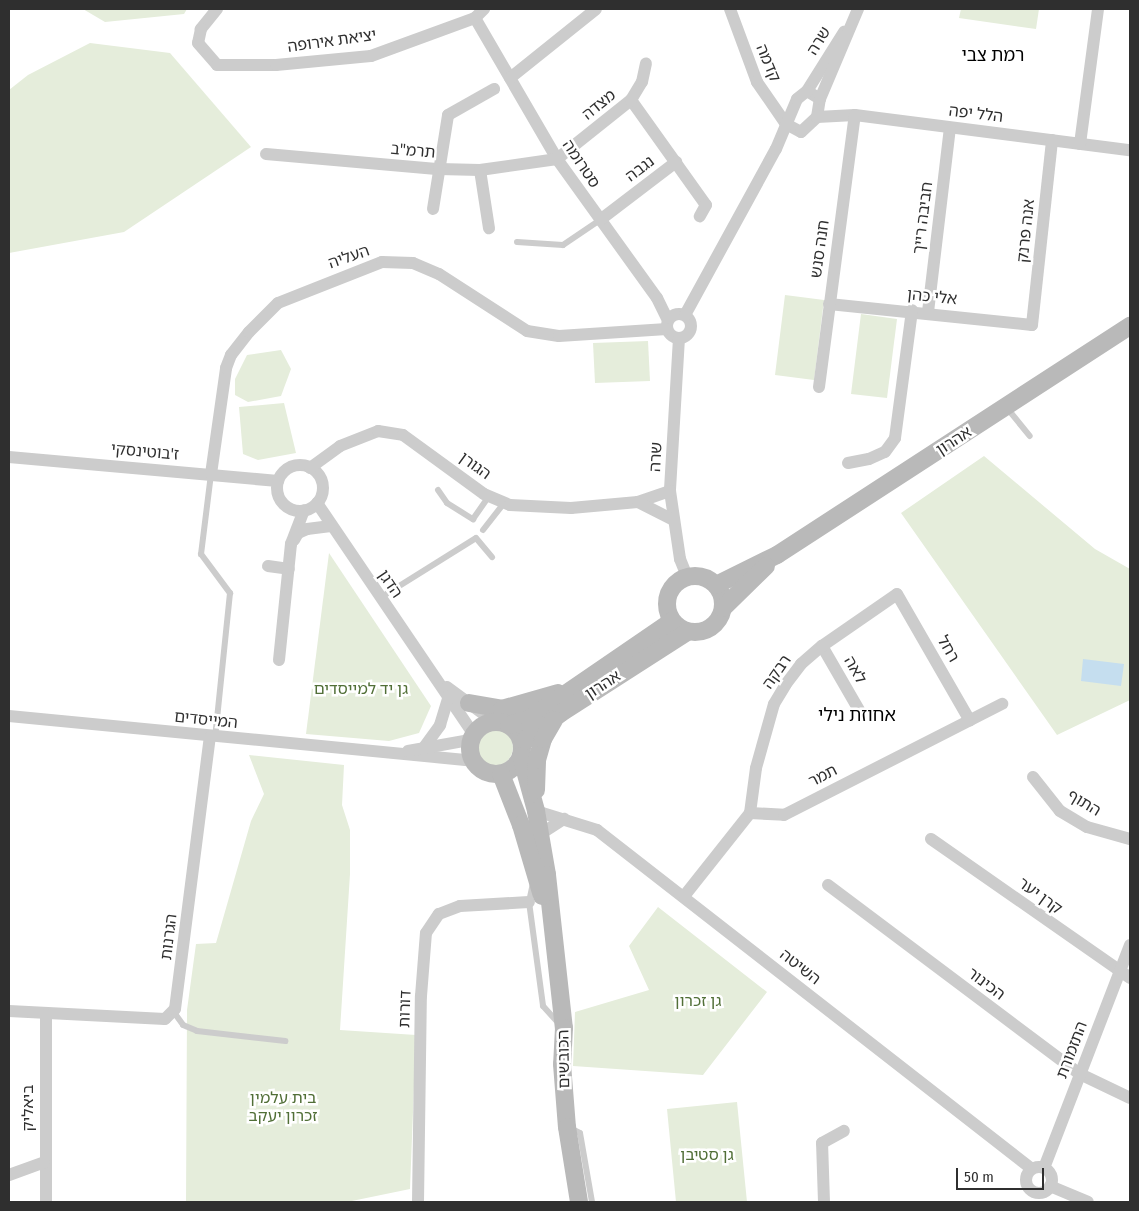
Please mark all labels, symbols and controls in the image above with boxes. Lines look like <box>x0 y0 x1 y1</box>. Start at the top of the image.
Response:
street label: שרה <box>803 23 835 59</box>
street label: יציאת אירופה <box>286 25 378 57</box>
street label: קדמה <box>752 41 784 85</box>
district label: רמת צבי <box>962 44 1024 66</box>
street label: מצדה <box>578 86 620 124</box>
street label: הלל יפה <box>948 101 1004 127</box>
street label: סטרומה <box>558 136 604 192</box>
street label: תרמ"ב <box>390 139 436 163</box>
street label: נגבה <box>622 152 658 186</box>
street label: חביבה רייך <box>909 181 937 255</box>
street label: אנה פרנק <box>1013 198 1039 264</box>
street label: חנה סנש <box>806 219 834 279</box>
street label: העליה <box>326 241 372 273</box>
street label: אלי כהן <box>906 285 958 309</box>
street label: אהרון <box>933 422 975 460</box>
street label: ז'בוטינסקי <box>110 439 180 465</box>
street label: שרה <box>646 442 666 472</box>
street label: הגורן <box>455 448 495 484</box>
street label: הדגן <box>374 566 406 602</box>
street label: רחל <box>933 632 963 666</box>
street label: רבקה <box>759 651 795 693</box>
street label: לאה <box>840 653 870 687</box>
street label: אהרון <box>582 666 624 704</box>
park label: גן יד למייסדים <box>314 679 408 699</box>
district label: אחוזת נילי <box>818 704 896 726</box>
street label: המייסדים <box>173 707 239 733</box>
street label: תמר <box>806 761 840 791</box>
street label: התוף <box>1064 786 1104 820</box>
street label: קרן יער <box>1014 874 1066 918</box>
street label: הגרנות <box>157 913 181 961</box>
street label: השיטה <box>776 945 824 989</box>
street label: הכינור <box>963 964 1009 1004</box>
street label: דורות <box>395 990 415 1028</box>
park label: גן זכרון <box>675 991 721 1011</box>
street label: התזמורת <box>1052 1019 1092 1081</box>
street label: הכובשים <box>554 1029 574 1089</box>
street label: ביאליק <box>18 1085 38 1131</box>
park label: בית עלמין זכרון יעקב <box>248 1088 318 1126</box>
park label: גן סטיבן <box>680 1145 734 1165</box>
scale bar <box>959 1158 1046 1190</box>
text: 50 m <box>964 1168 994 1186</box>

